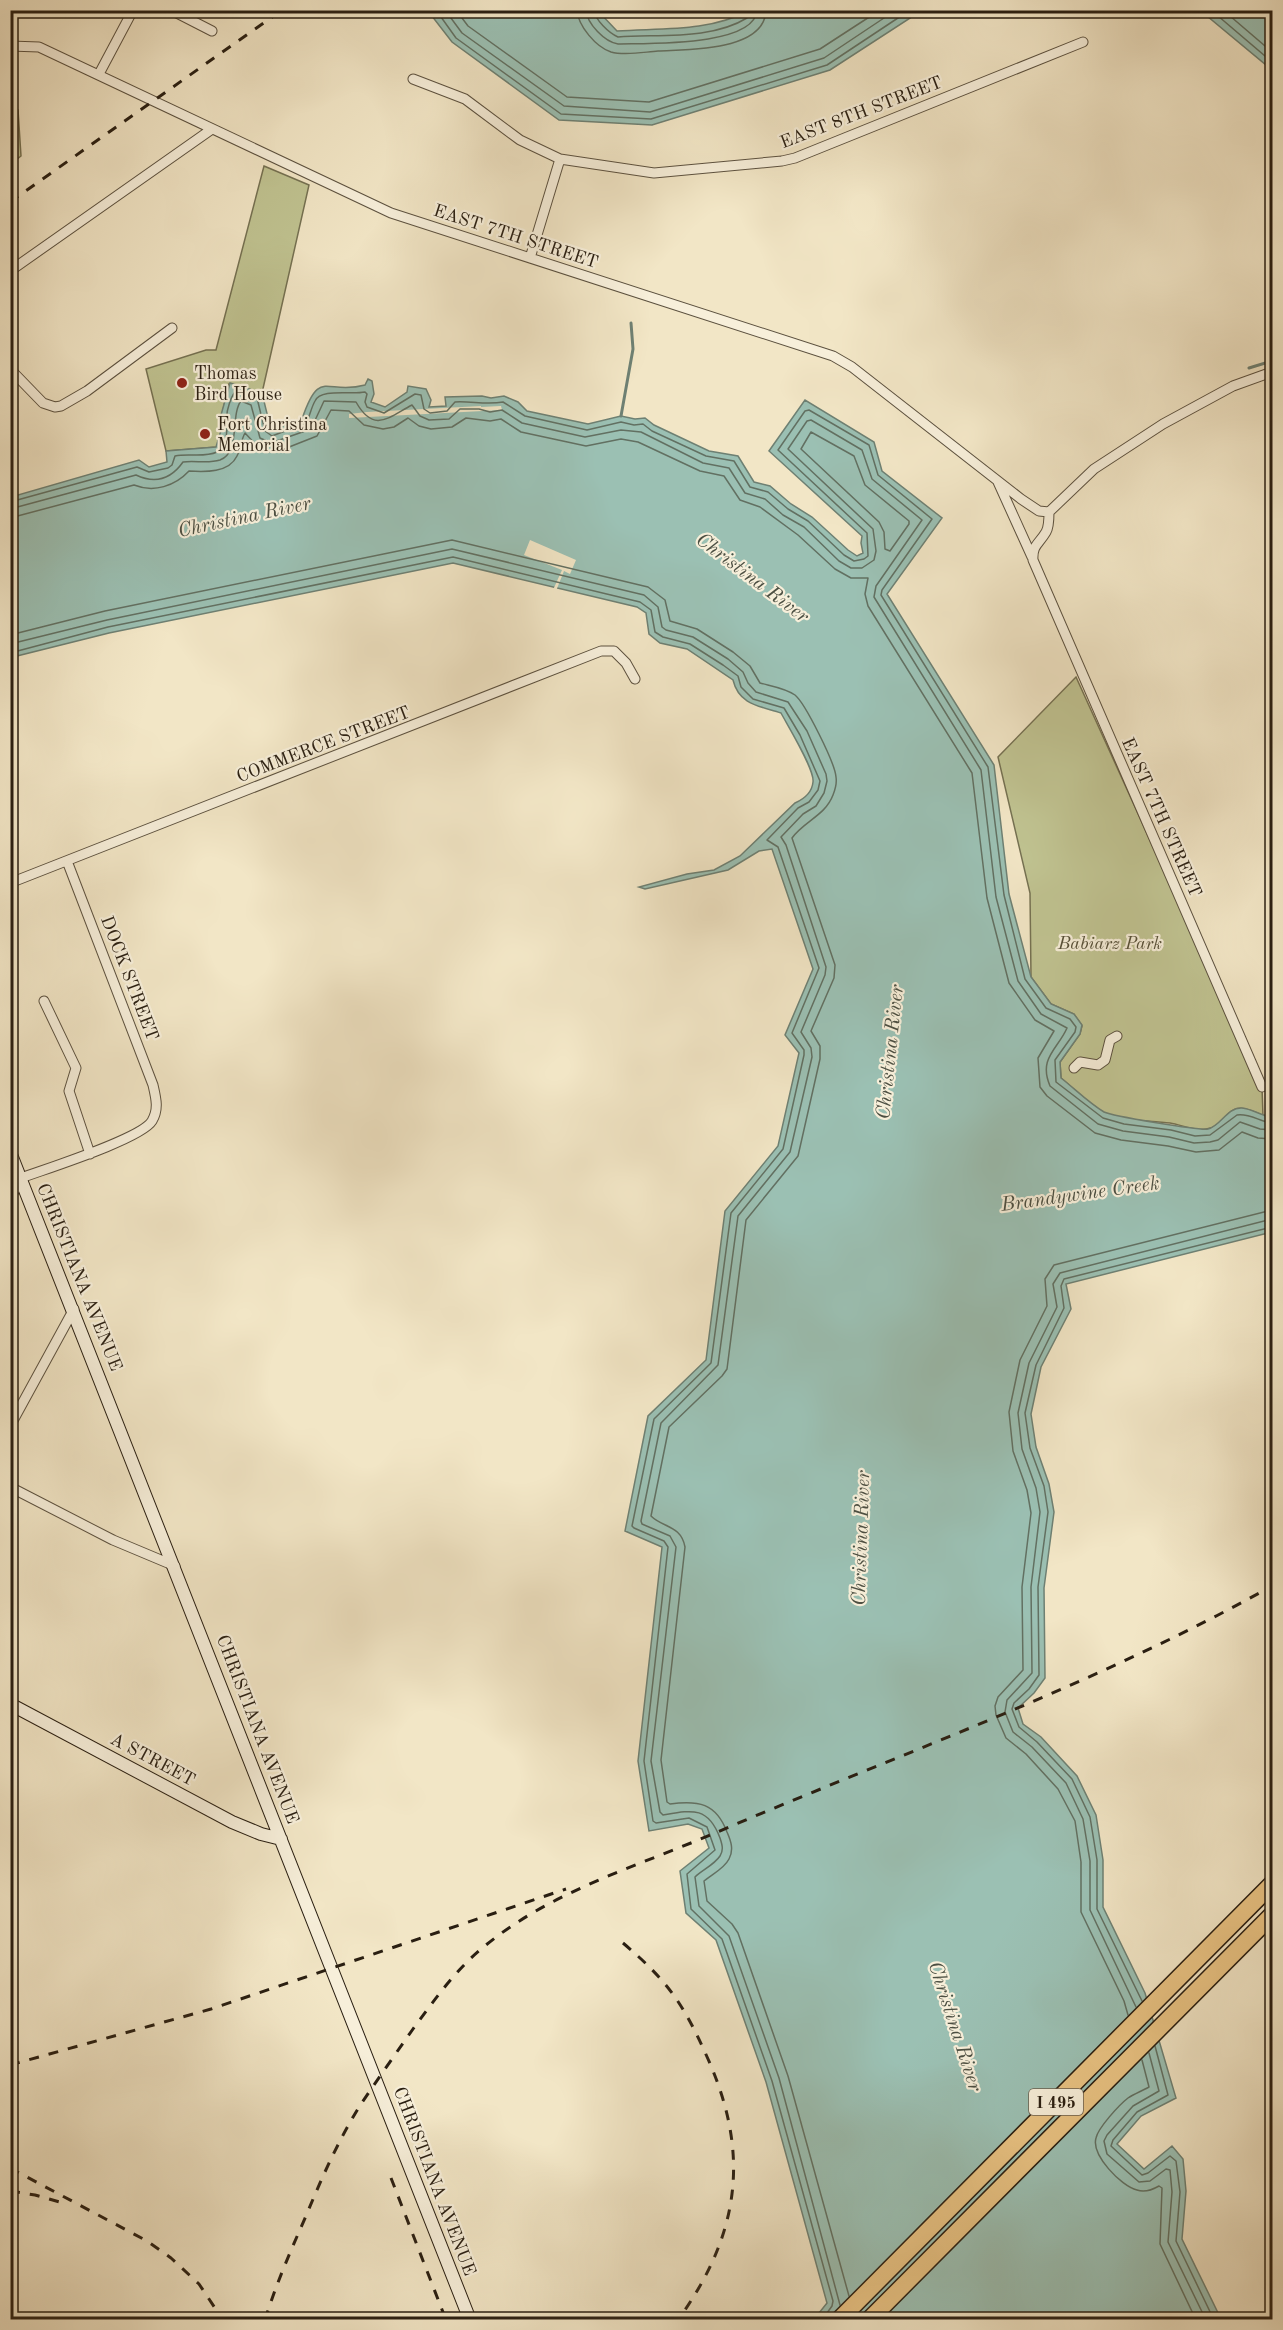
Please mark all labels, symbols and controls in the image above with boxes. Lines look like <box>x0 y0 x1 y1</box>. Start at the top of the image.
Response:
street label: EAST 8TH STREET <box>778 74 945 152</box>
street label: EAST 7TH STREET <box>431 202 600 272</box>
place label: Thomas Bird House <box>194 365 282 404</box>
marker: Thomas Bird House <box>175 376 189 390</box>
place label: Fort Christina Memorial <box>217 416 327 455</box>
marker: Fort Christina Memorial <box>198 427 212 441</box>
water label: Christina River <box>176 494 313 542</box>
water label: Christina River <box>692 530 812 628</box>
street label: COMMERCE STREET <box>234 704 413 786</box>
street label: EAST 7TH STREET <box>1118 735 1204 900</box>
street label: DOCK STREET <box>97 914 161 1043</box>
park label: Babiarz Park <box>1057 935 1162 953</box>
water label: Christina River <box>874 983 908 1121</box>
water label: Brandywine Creek <box>999 1174 1161 1216</box>
street label: CHRISTIANA AVENUE <box>33 1181 125 1374</box>
water label: Christina River <box>850 1470 874 1606</box>
street label: CHRISTIANA AVENUE <box>213 1632 301 1826</box>
street label: A STREET <box>107 1730 198 1790</box>
water label: Christina River <box>924 1959 985 2095</box>
street label: CHRISTIANA AVENUE <box>390 2084 478 2278</box>
road number: I 495 <box>1029 2089 1083 2115</box>

